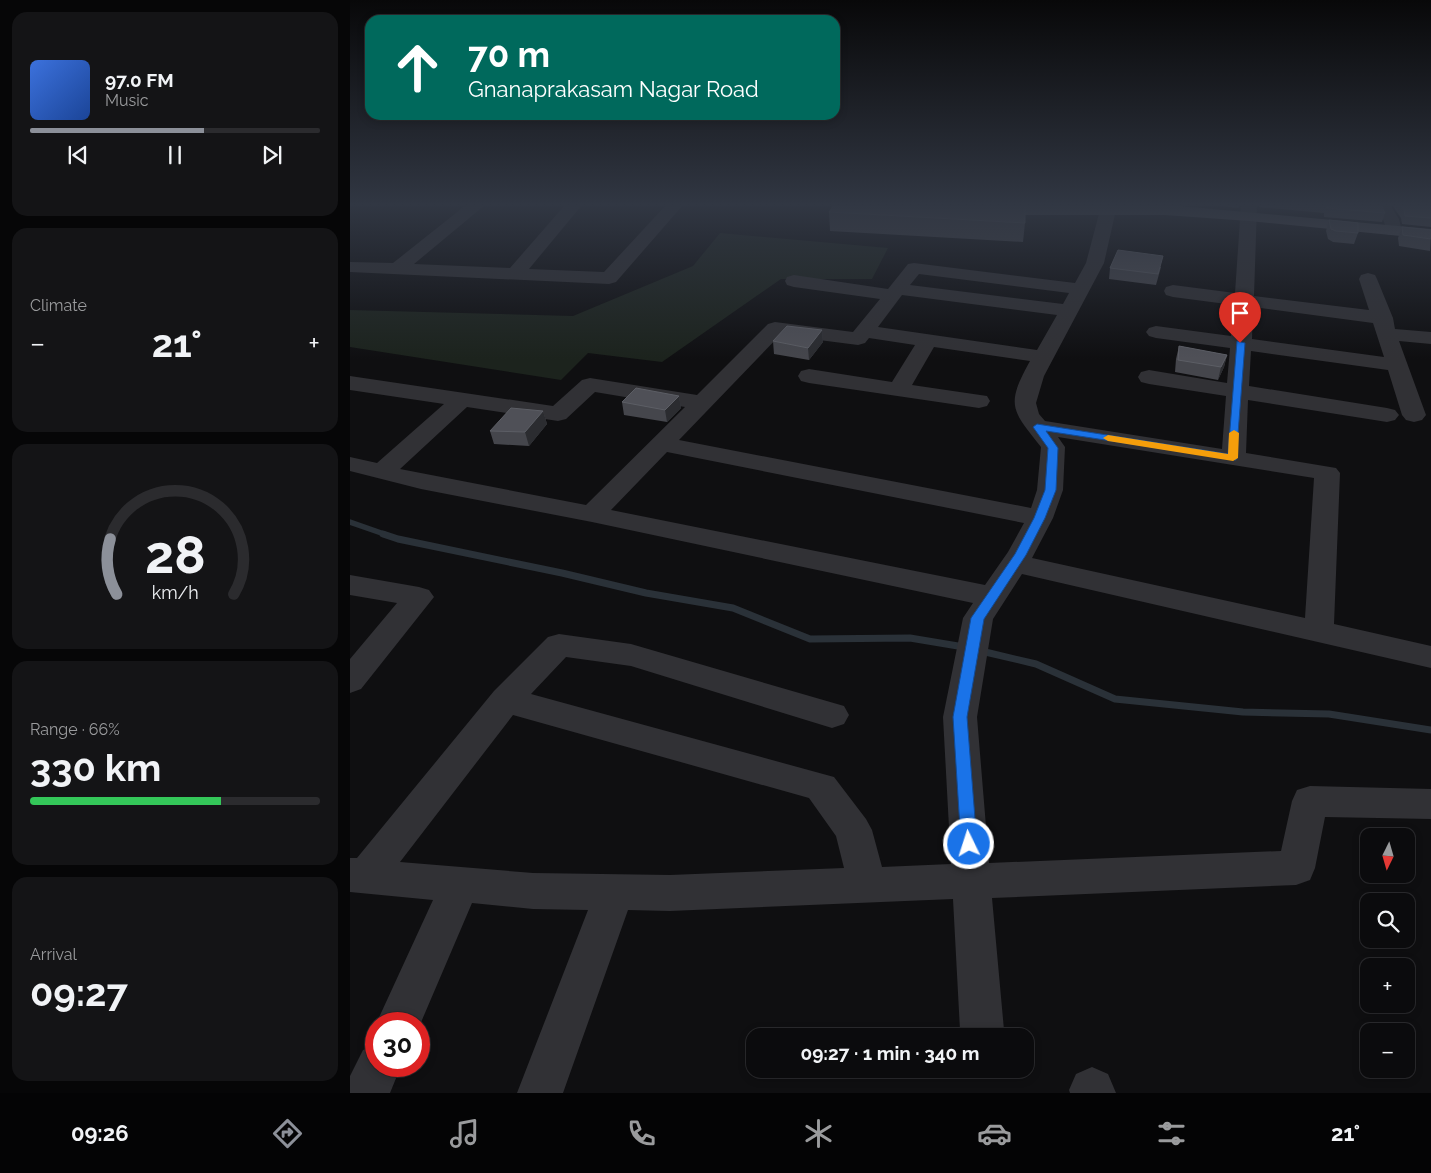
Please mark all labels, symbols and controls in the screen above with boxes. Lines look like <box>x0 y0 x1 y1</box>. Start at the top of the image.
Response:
text: 70 m <box>468 34 550 75</box>
icon: ahead <box>385 35 450 100</box>
text: 97.0 FM <box>105 69 174 91</box>
text: Gnanaprakasam Nagar Road <box>468 76 759 102</box>
text: Music <box>105 91 149 110</box>
icon: previous <box>64 141 92 169</box>
icon: pause <box>161 141 189 169</box>
icon: next <box>258 141 286 169</box>
pin <box>1219 292 1261 343</box>
text: Climate <box>30 296 87 315</box>
icon: arrive <box>1226 299 1254 327</box>
text: 21° <box>152 321 202 366</box>
text: − <box>30 327 45 360</box>
text: + <box>308 327 320 360</box>
text: 28 <box>145 524 205 585</box>
text: km/h <box>151 582 199 603</box>
text: Range · 66% <box>30 720 120 739</box>
text: 330 km <box>30 745 161 790</box>
position arrow <box>942 817 994 869</box>
north arrow <box>1360 828 1415 882</box>
map controls <box>1360 828 1415 1078</box>
button: search <box>1360 893 1415 948</box>
text: Arrival <box>30 945 77 964</box>
button: + <box>1360 958 1415 1013</box>
text: 09:27 <box>30 970 128 1015</box>
speed limit sign: 30 <box>365 1012 430 1077</box>
button: − <box>1360 1023 1415 1078</box>
text: 09:27 · 1 min · 340 m <box>800 1042 980 1064</box>
icon: directions <box>270 1116 305 1151</box>
icon: music <box>447 1116 482 1151</box>
icon: phone <box>624 1116 659 1151</box>
icon: climate <box>801 1116 836 1151</box>
icon: car <box>977 1116 1012 1151</box>
icon: filters <box>1154 1116 1189 1151</box>
text: 09:26 <box>71 1120 129 1146</box>
text: 21° <box>1331 1120 1360 1146</box>

